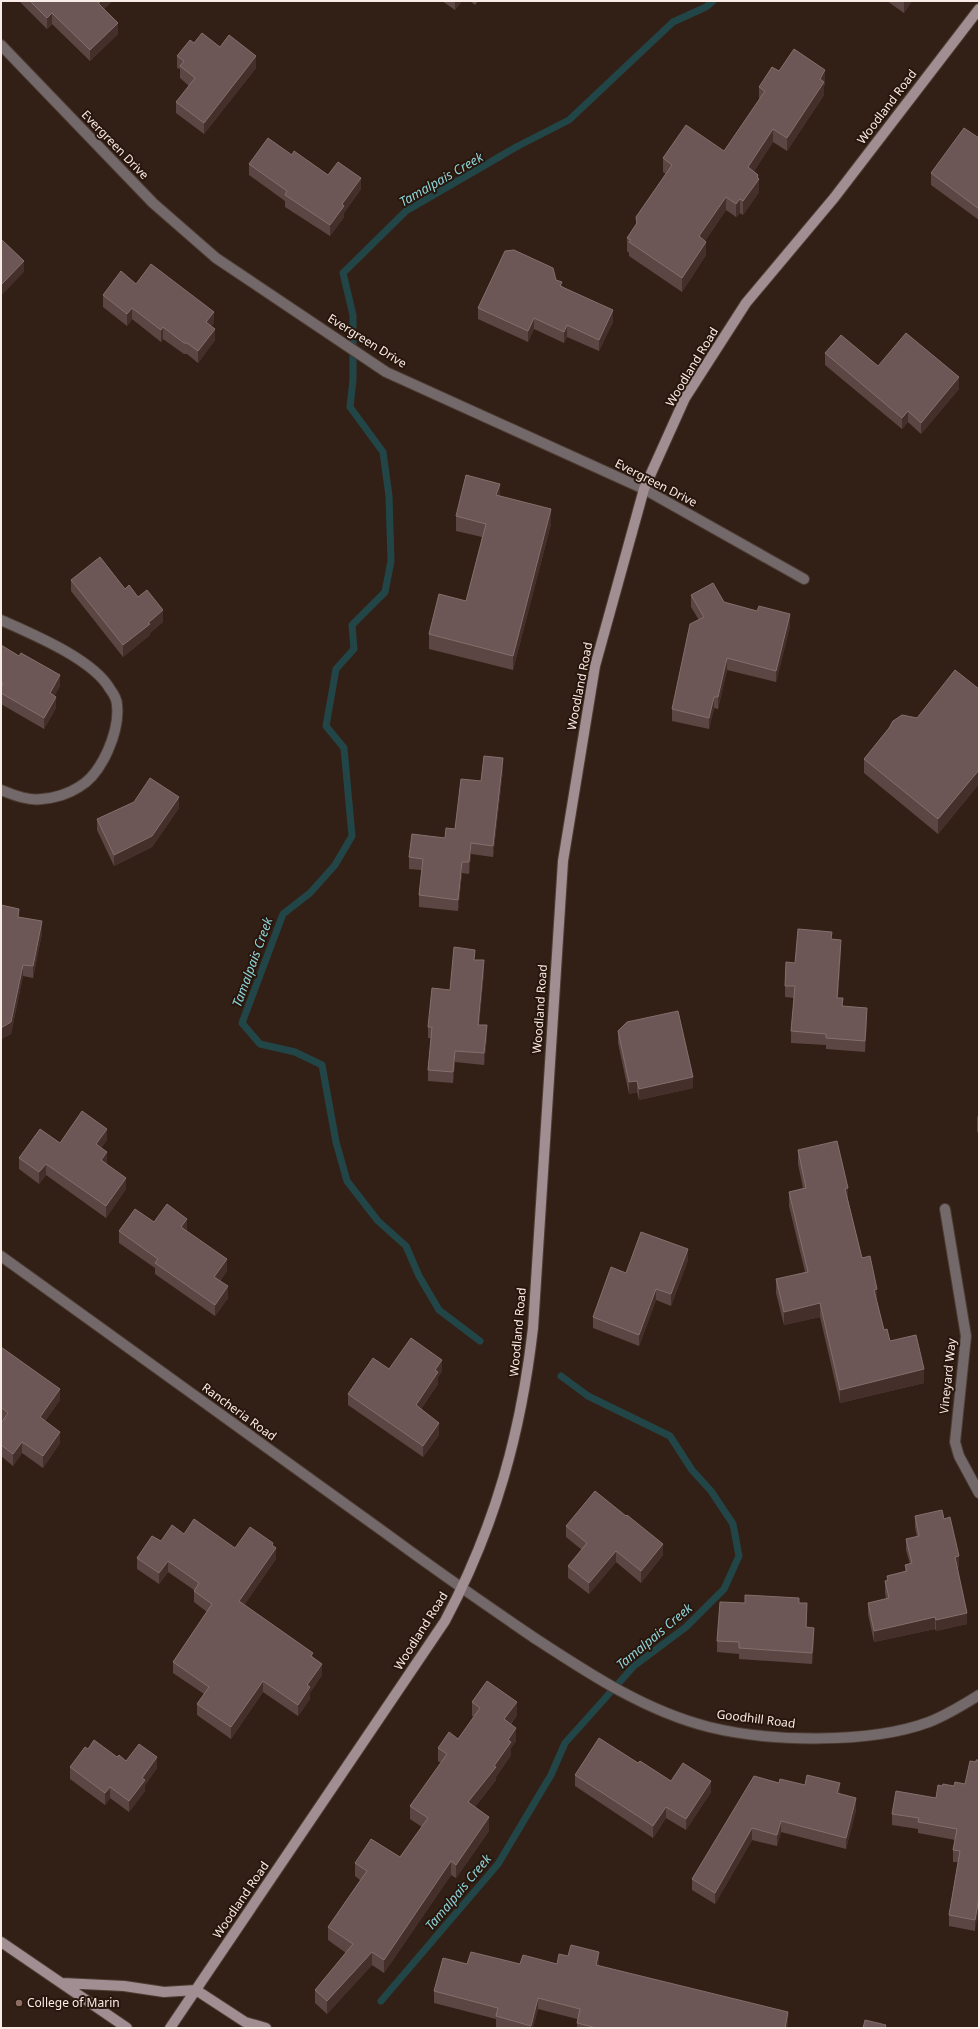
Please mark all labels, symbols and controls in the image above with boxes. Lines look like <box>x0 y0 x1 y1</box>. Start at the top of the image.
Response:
street label: Woodland Road <box>853 66 920 148</box>
street label: Evergreen Drive <box>78 106 153 183</box>
water label: Tamalpais Creek <box>396 147 487 210</box>
street label: Evergreen Drive <box>325 309 410 372</box>
street label: Woodland Road <box>661 324 722 409</box>
street label: Evergreen Drive <box>612 455 700 511</box>
street label: Woodland Road <box>563 640 596 731</box>
water label: Tamalpais Creek <box>227 914 277 1009</box>
street label: Woodland Road <box>528 964 551 1054</box>
street label: Woodland Road <box>505 1287 530 1377</box>
street label: Vineyard Way <box>935 1336 960 1415</box>
street label: Rancheria Road <box>199 1379 280 1444</box>
street label: Woodland Road <box>390 1588 451 1673</box>
water label: Tamalpais Creek <box>612 1598 696 1673</box>
street label: Goodhill Road <box>716 1705 796 1732</box>
water label: Tamalpais Creek <box>421 1850 496 1934</box>
street label: Woodland Road <box>209 1858 273 1942</box>
place label: College of Marin <box>27 1994 120 2011</box>
marker: College of Marin <box>14 1998 24 2008</box>

